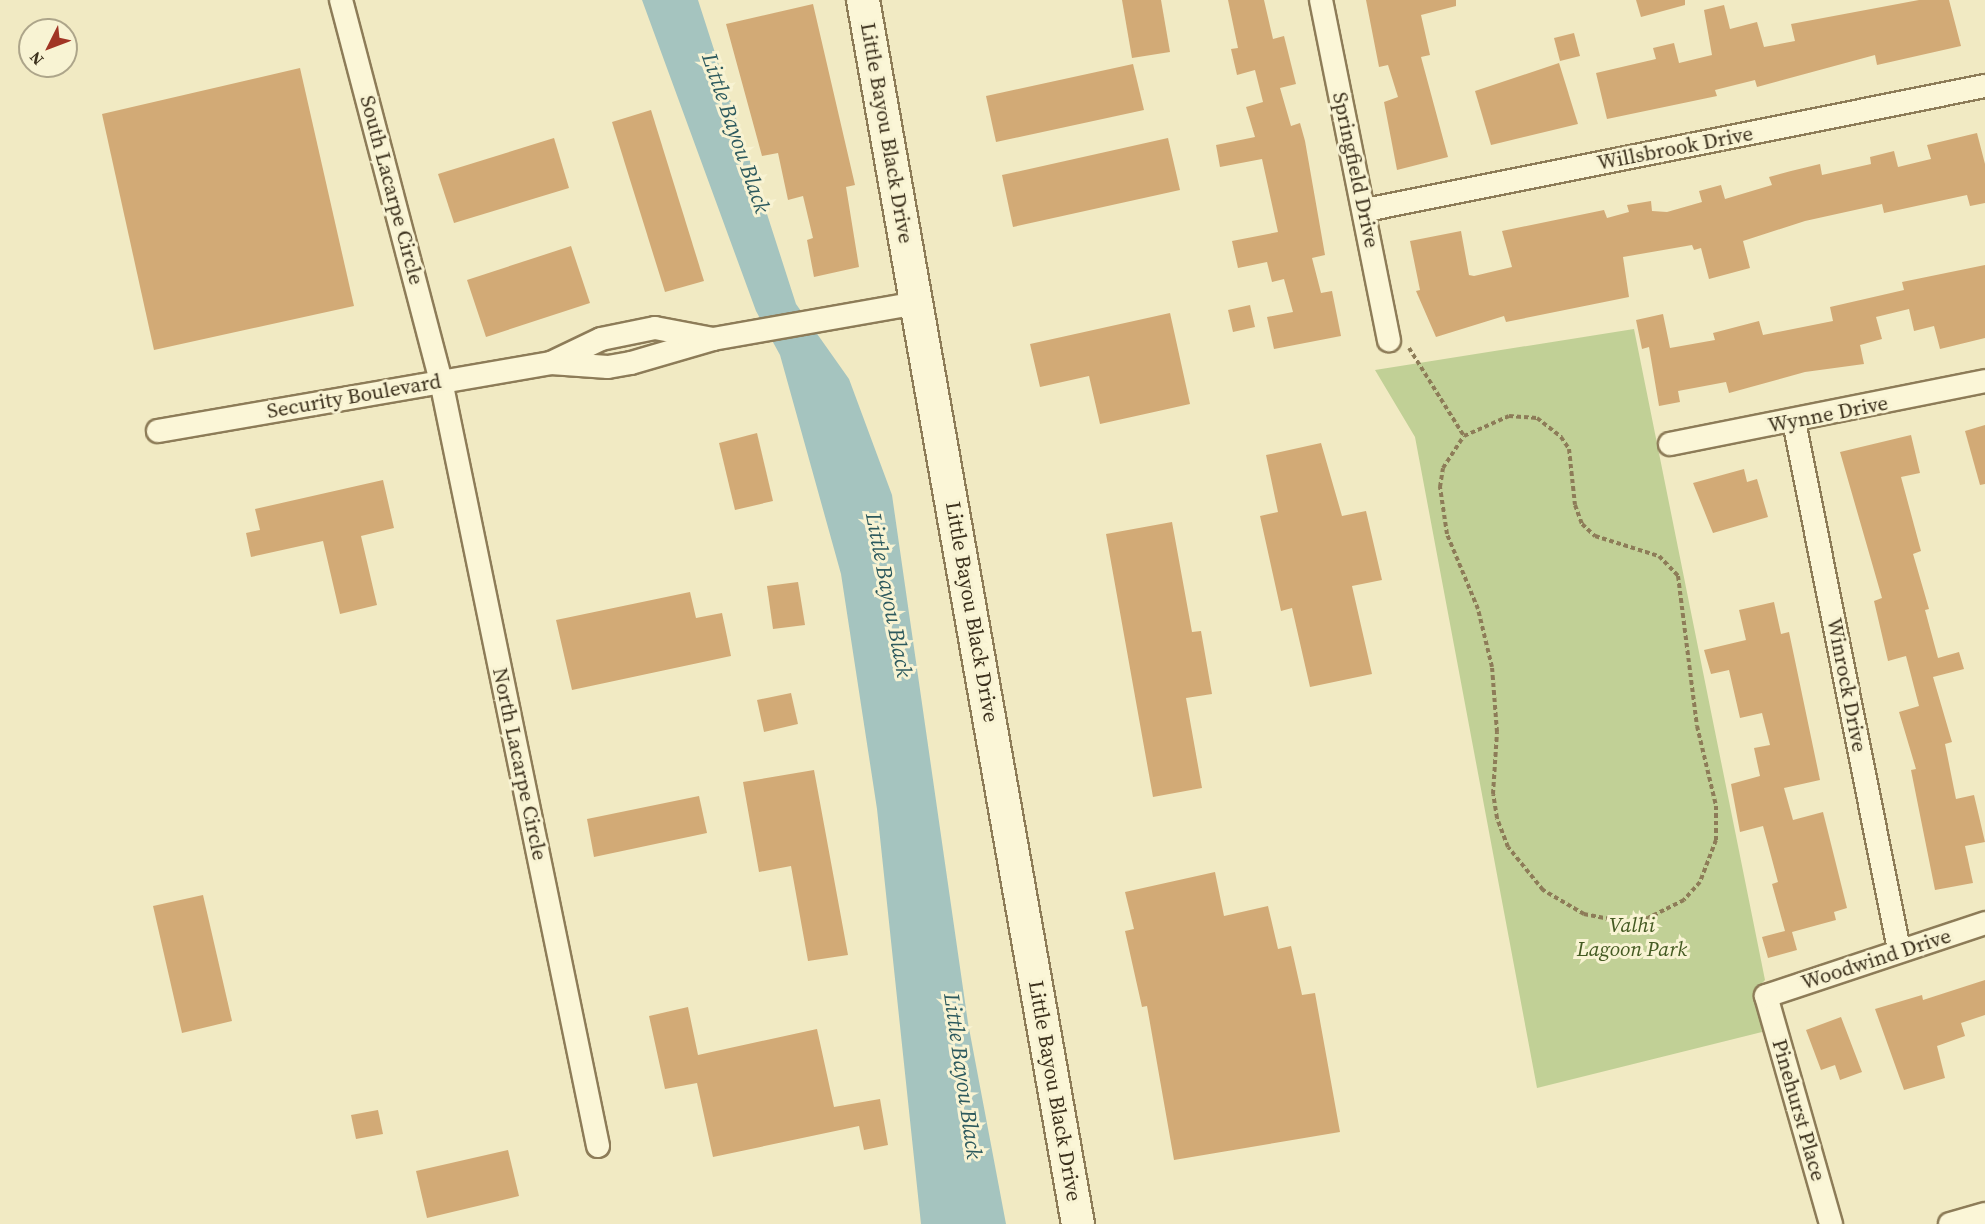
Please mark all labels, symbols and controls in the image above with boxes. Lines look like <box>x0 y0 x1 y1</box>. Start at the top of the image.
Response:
north arrow <box>18 18 78 78</box>
street label: Little Bayou Black Drive <box>855 21 919 245</box>
text: N <box>24 47 48 70</box>
water label: Little Bayou Black <box>696 50 776 216</box>
street label: Springfield Drive <box>1327 90 1385 250</box>
street label: South Lacarpe Circle <box>355 93 429 287</box>
street label: Willsbrook Drive <box>1595 121 1755 175</box>
street label: Security Boulevard <box>265 368 443 424</box>
street label: Wynne Drive <box>1766 390 1890 438</box>
street label: Little Bayou Black Drive <box>940 500 1004 724</box>
water label: Little Bayou Black <box>860 510 918 680</box>
street label: Winrock Drive <box>1822 616 1872 754</box>
street label: North Lacarpe Circle <box>487 665 553 863</box>
park label: Valhi Lagoon Park <box>1577 912 1687 962</box>
street label: Woodwind Drive <box>1798 923 1954 995</box>
street label: Little Bayou Black Drive <box>1023 979 1087 1203</box>
water label: Little Bayou Black <box>938 991 988 1161</box>
street label: Pinehurst Place <box>1767 1036 1831 1184</box>

